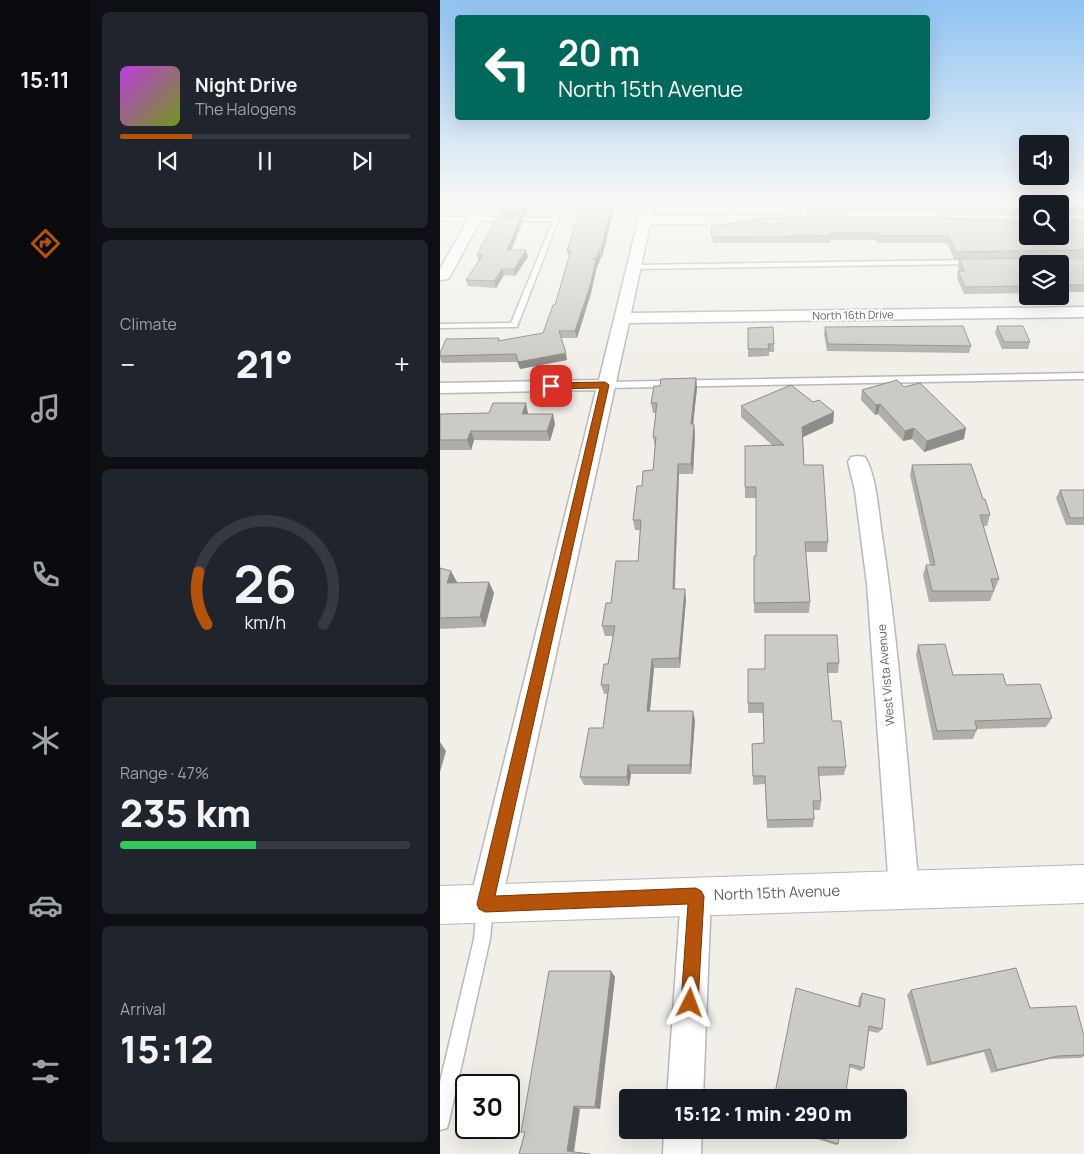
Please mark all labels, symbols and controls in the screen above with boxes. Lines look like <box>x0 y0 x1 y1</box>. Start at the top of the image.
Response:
text: 20 m <box>558 29 640 77</box>
icon: left <box>475 35 540 100</box>
text: 15:11 <box>20 65 70 95</box>
text: Night Drive <box>195 72 297 98</box>
text: North 15th Avenue <box>558 74 743 104</box>
text: The Halogens <box>195 98 296 120</box>
map controls <box>1019 135 1069 305</box>
button: sound <box>1019 135 1069 185</box>
icon: previous <box>154 147 182 175</box>
icon: pause <box>251 147 279 175</box>
icon: next <box>348 147 376 175</box>
button: search <box>1019 195 1069 245</box>
icon: directions <box>28 226 63 261</box>
button: layers <box>1019 255 1069 305</box>
street label: North 16th Drive <box>812 306 894 323</box>
text: Climate <box>120 313 177 335</box>
text: 21° <box>236 337 293 389</box>
text: − <box>120 345 135 383</box>
text: + <box>394 345 410 383</box>
pin <box>530 365 572 407</box>
icon: arrive <box>537 372 565 400</box>
icon: music <box>28 391 63 426</box>
text: 26 <box>233 548 297 619</box>
icon: phone <box>28 557 63 592</box>
text: km/h <box>244 610 286 634</box>
street label: West Vista Avenue <box>873 623 898 727</box>
icon: climate <box>28 723 63 758</box>
text: Range · 47% <box>120 762 209 784</box>
text: 235 km <box>120 786 251 838</box>
street label: North 15th Avenue <box>714 880 841 905</box>
icon: car <box>28 888 63 923</box>
position arrow <box>663 976 715 1028</box>
text: Arrival <box>120 998 166 1020</box>
text: 15:12 <box>120 1022 213 1074</box>
icon: filters <box>28 1054 63 1089</box>
speed limit sign: 30 <box>455 1074 520 1139</box>
text: 15:12 · 1 min · 290 m <box>674 1101 852 1127</box>

